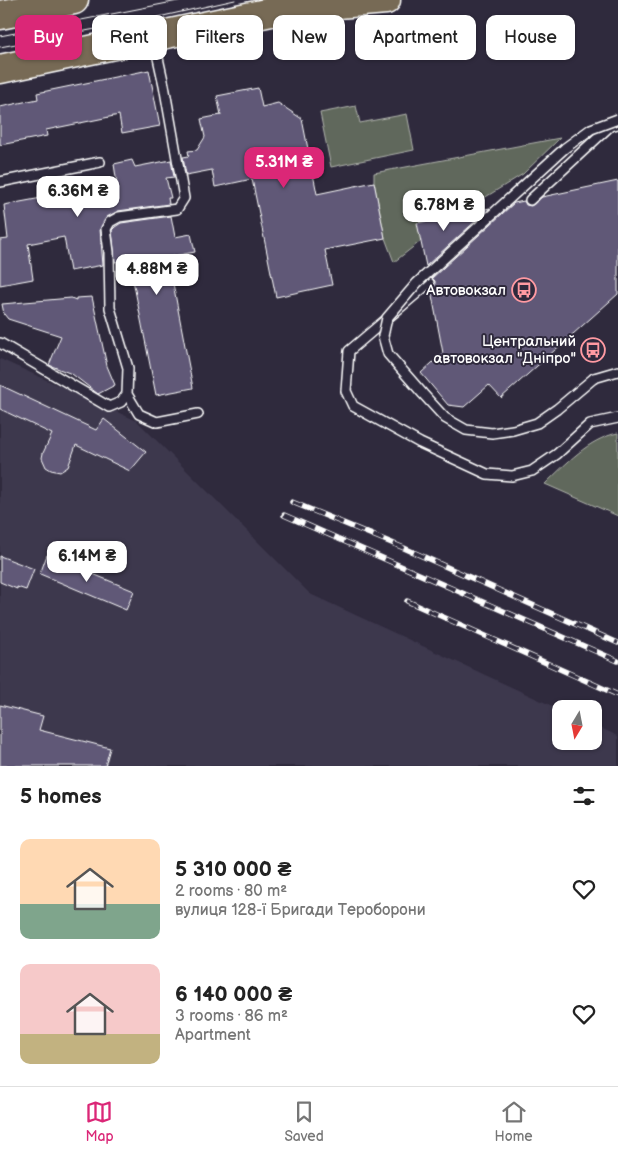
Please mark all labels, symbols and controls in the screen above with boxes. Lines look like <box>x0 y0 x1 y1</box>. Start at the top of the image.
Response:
chip: Buy <box>15 15 82 60</box>
chip: Rent <box>92 15 167 60</box>
chip: Filters <box>177 15 263 60</box>
chip: New <box>273 15 345 60</box>
chip: Apartment <box>355 15 476 60</box>
chip: House <box>486 15 575 60</box>
pin: 5.31M ₴ <box>238 146 330 189</box>
text: 5.31M ₴ <box>255 153 313 172</box>
pin: 6.36M ₴ <box>32 176 124 218</box>
text: 6.36M ₴ <box>47 182 109 201</box>
pin: 6.78M ₴ <box>398 190 490 232</box>
text: 6.78M ₴ <box>414 196 474 215</box>
pin: 4.88M ₴ <box>111 254 203 296</box>
text: 4.88M ₴ <box>127 260 187 279</box>
bus stop icon: Автовокзал <box>511 277 537 303</box>
place label: Автовокзал <box>425 281 506 300</box>
place label: Центральний автовокзал "Дніпро" <box>434 332 576 368</box>
bus stop icon: Центральний автовокзал "Дніпро" <box>580 337 606 363</box>
pin: 6.14M ₴ <box>41 540 133 583</box>
text: 6.14M ₴ <box>58 547 116 566</box>
north arrow <box>552 700 602 750</box>
map controls <box>552 700 602 750</box>
icon: filters <box>570 782 598 810</box>
text: 5 homes <box>20 784 102 809</box>
text: 5 310 000 ₴ <box>175 857 292 882</box>
icon: home <box>60 859 120 919</box>
icon: heart <box>570 875 598 903</box>
text: 2 rooms · 80 m² <box>175 882 287 901</box>
text: вулиця 128-ї Бригади Тероборони <box>175 901 426 920</box>
text: 6 140 000 ₴ <box>175 982 292 1007</box>
icon: home <box>60 984 120 1044</box>
icon: heart <box>570 1000 598 1028</box>
text: 3 rooms · 86 m² <box>175 1007 288 1026</box>
text: Apartment <box>175 1026 251 1045</box>
tab: Map <box>85 1098 114 1145</box>
tab: Saved <box>284 1098 324 1145</box>
tab: Home <box>495 1098 533 1145</box>

